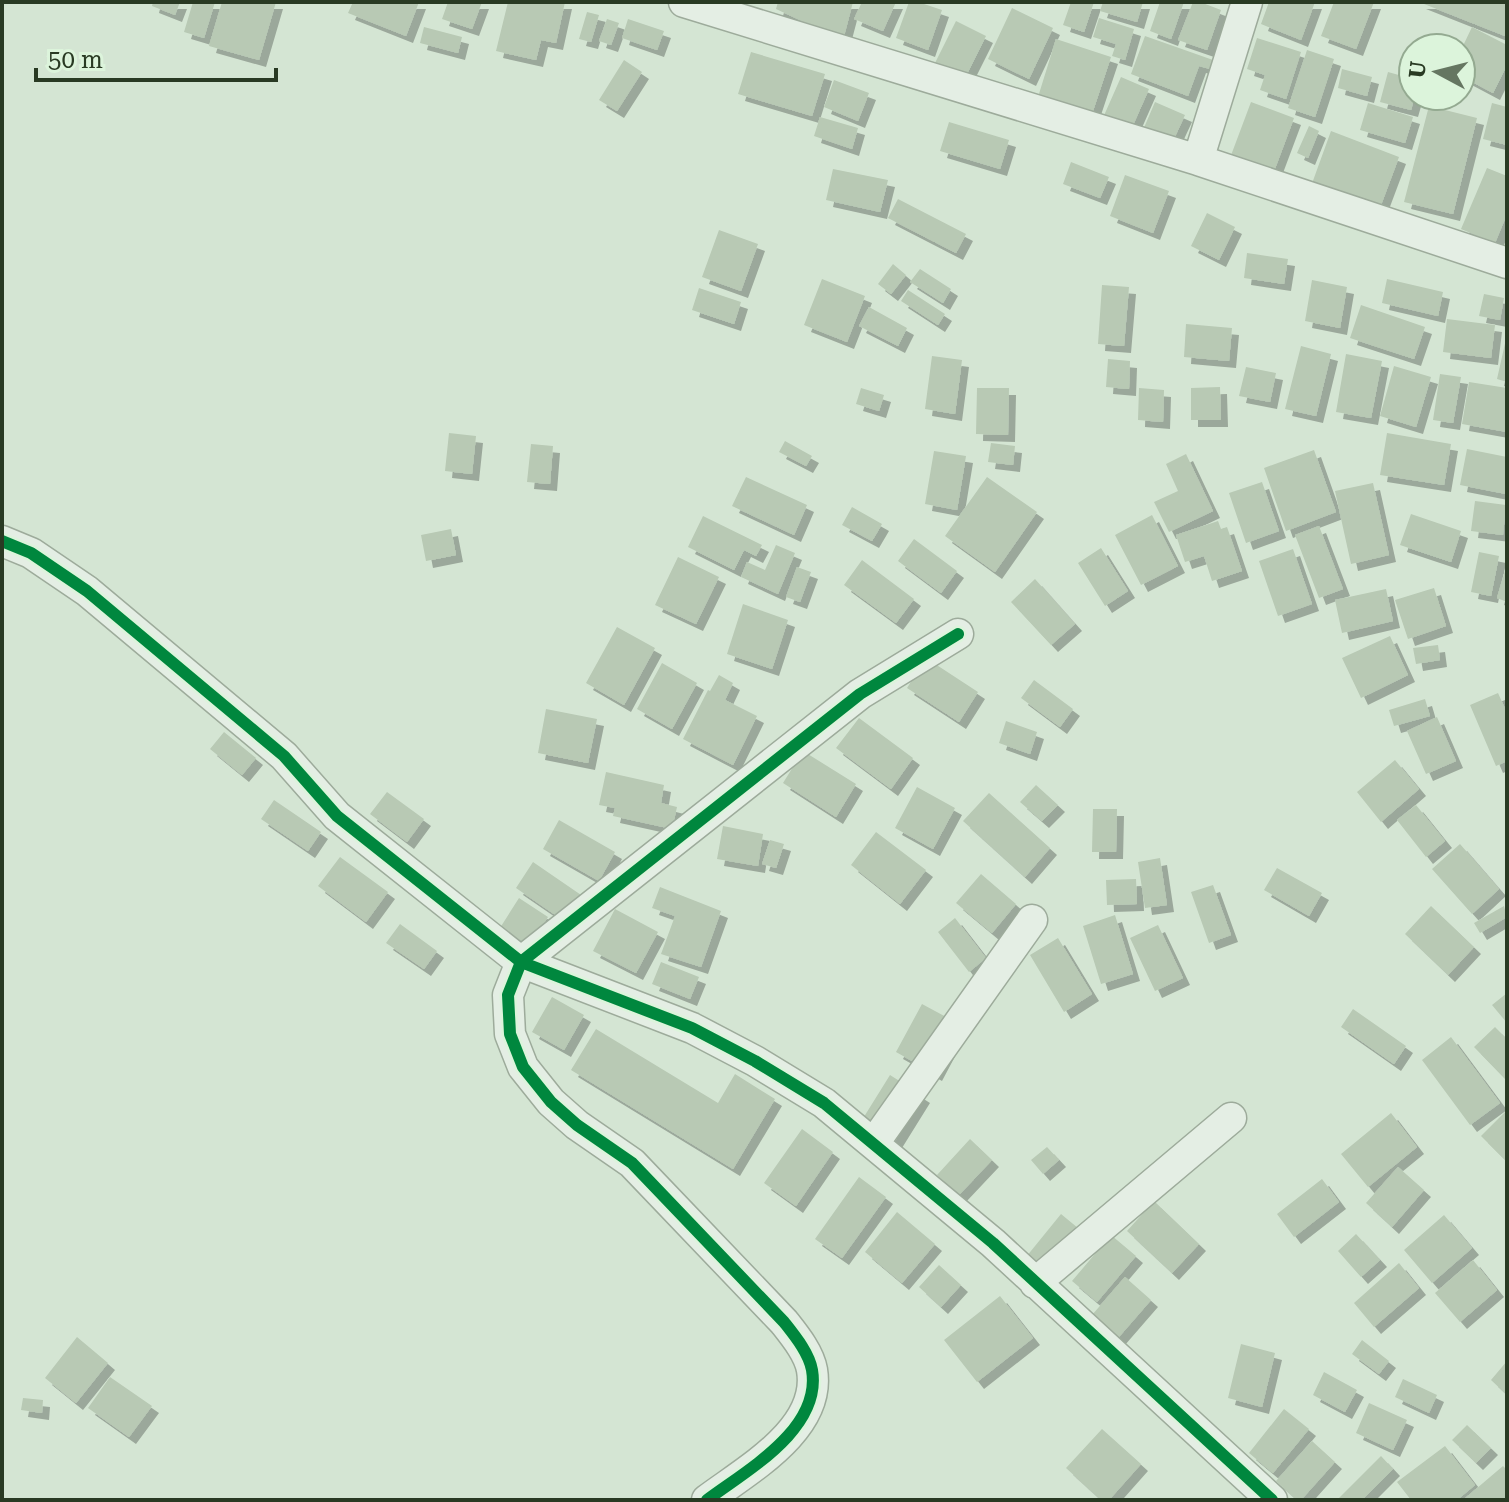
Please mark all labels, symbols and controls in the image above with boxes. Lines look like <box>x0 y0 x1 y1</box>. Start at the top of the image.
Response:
scale bar <box>36 32 276 82</box>
north arrow <box>1397 32 1477 112</box>
text: 50 m <box>48 46 103 74</box>
text: U <box>1404 60 1431 80</box>

